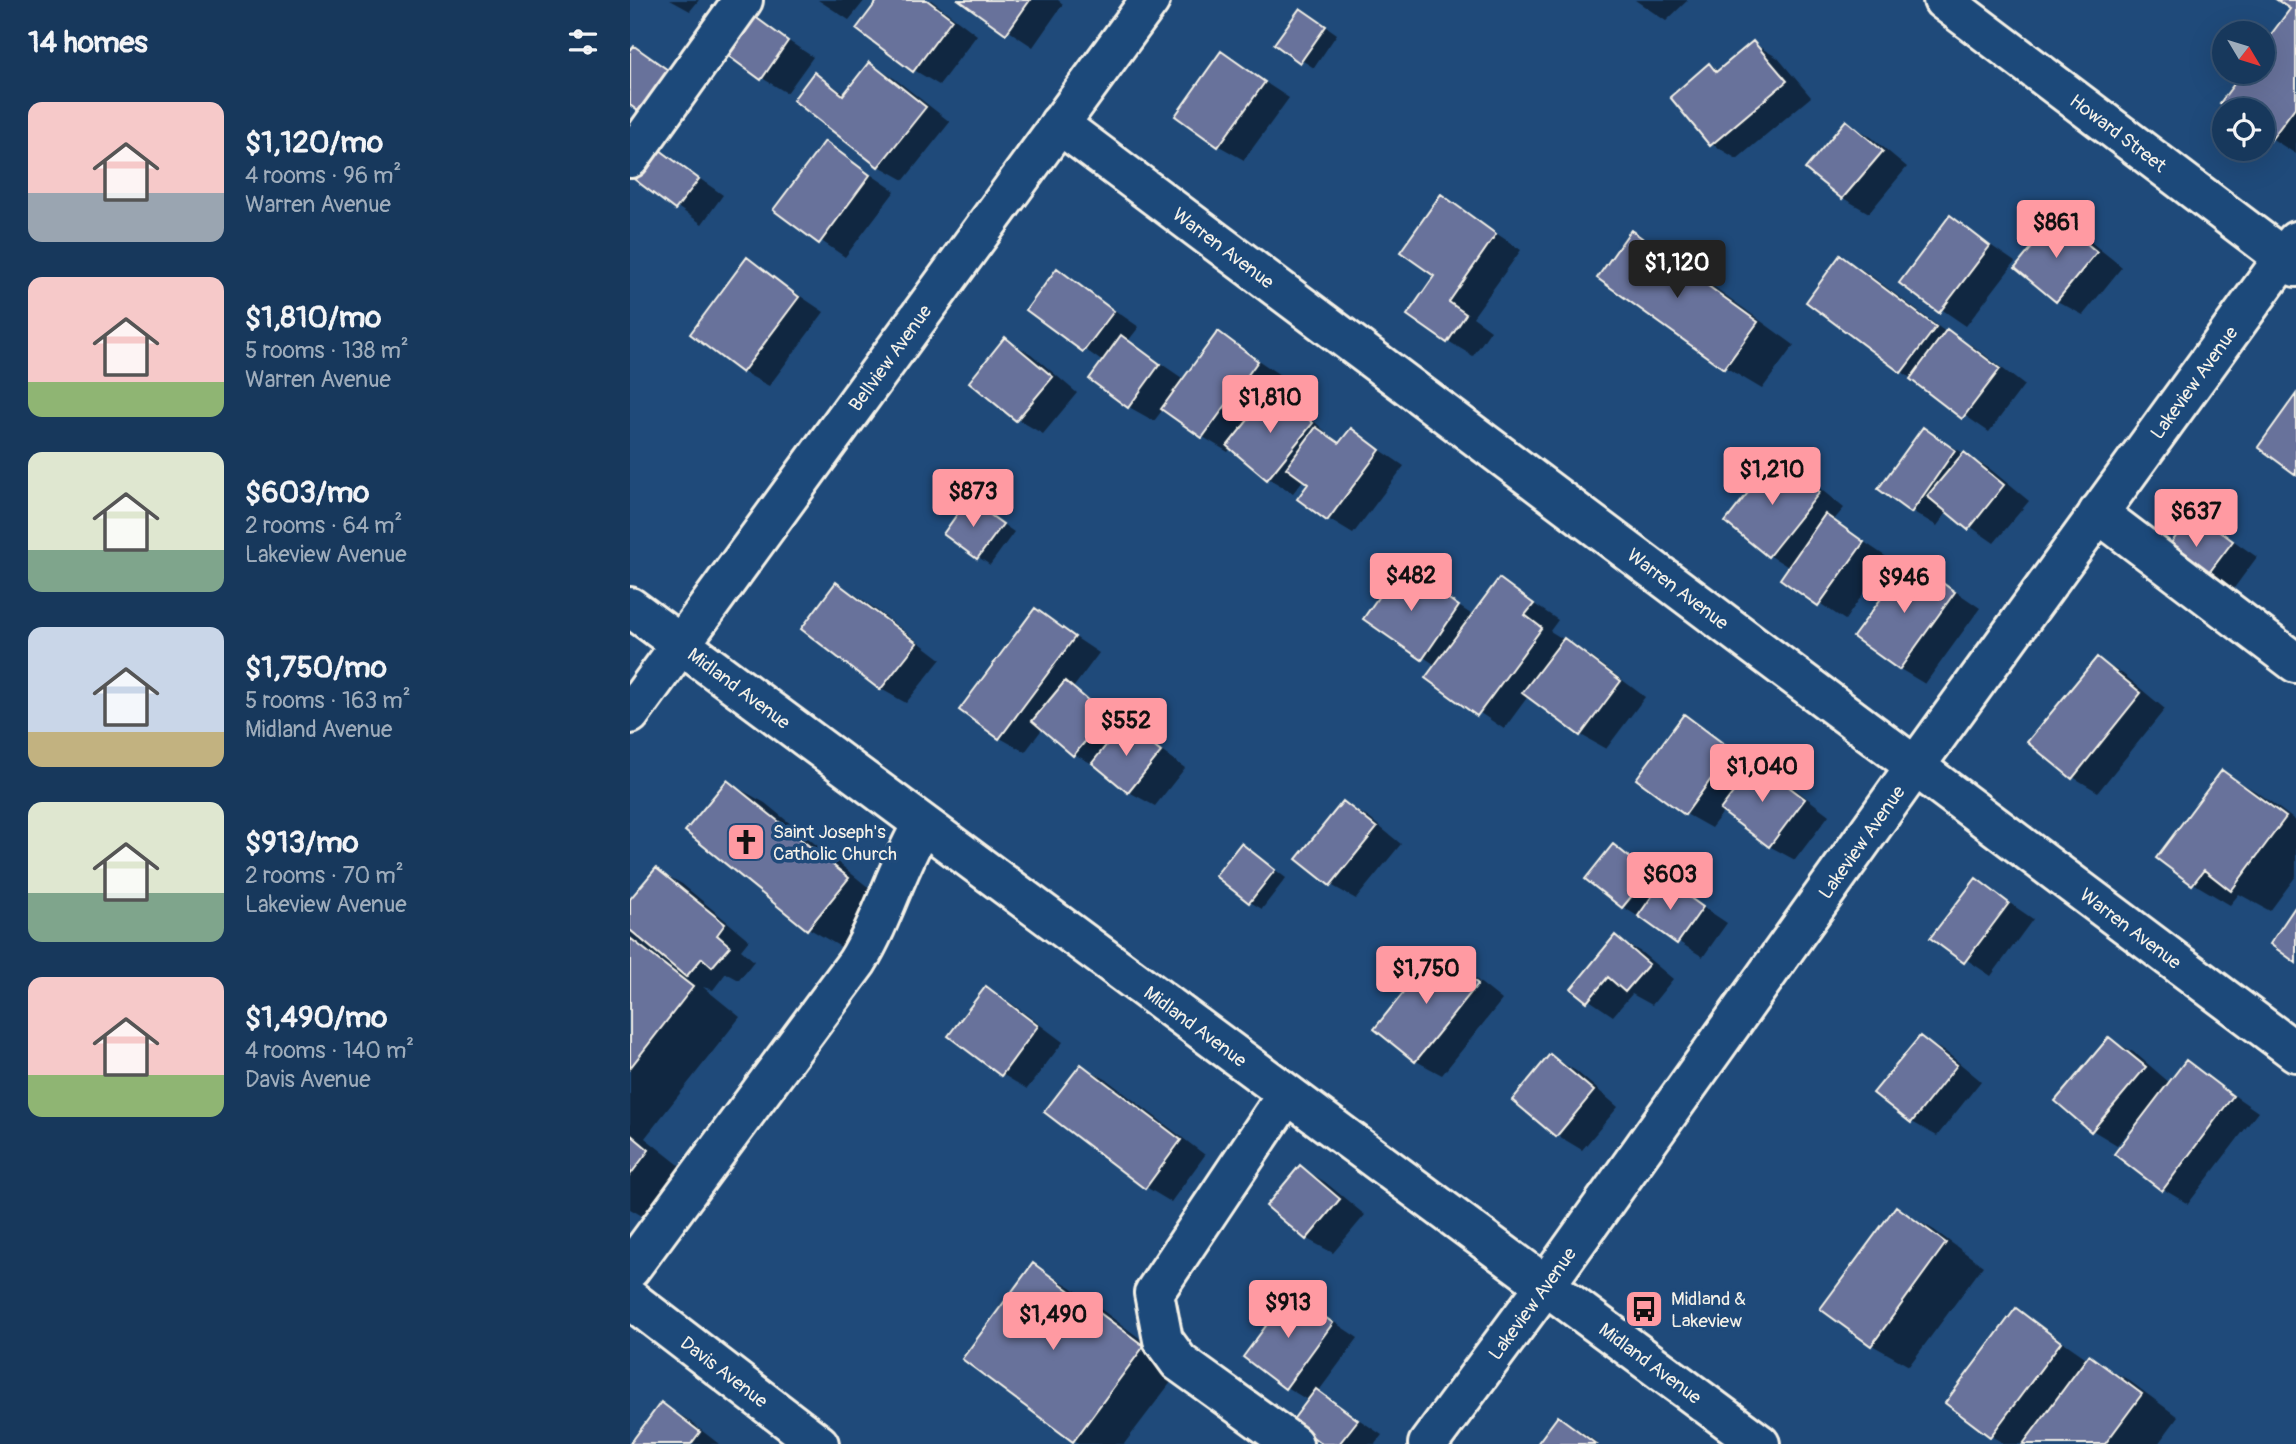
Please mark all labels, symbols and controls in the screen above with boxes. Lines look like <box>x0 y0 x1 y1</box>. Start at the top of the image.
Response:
north arrow <box>2212 21 2275 84</box>
map controls <box>2212 21 2275 161</box>
icon: filters <box>564 23 602 61</box>
text: 14 homes <box>28 24 148 61</box>
street label: Howard Street <box>2065 89 2171 178</box>
button: locate <box>2212 98 2275 161</box>
text: $1,120/mo <box>245 124 383 161</box>
icon: home <box>84 130 168 214</box>
text: 4 rooms · 96 m² <box>245 161 401 190</box>
text: Warren Avenue <box>245 190 391 219</box>
pin: $861 <box>2015 201 2097 260</box>
street label: Warren Avenue <box>1168 203 1279 295</box>
text: $861 <box>2033 208 2079 237</box>
pin: $1,120 <box>1620 240 1734 300</box>
text: $1,120 <box>1645 248 1709 277</box>
text: $1,810/mo <box>245 299 381 336</box>
street label: Bellview Avenue <box>844 300 938 416</box>
icon: home <box>84 305 168 389</box>
street label: Lakeview Avenue <box>2145 321 2244 444</box>
text: 5 rooms · 138 m² <box>245 336 409 365</box>
text: Warren Avenue <box>245 365 391 394</box>
pin: $1,810 <box>1213 376 1327 435</box>
text: $1,810 <box>1238 383 1302 412</box>
pin: $1,210 <box>1715 448 1829 507</box>
text: $1,210 <box>1740 455 1804 484</box>
pin: $873 <box>932 470 1014 529</box>
text: $603/mo <box>245 474 369 511</box>
text: $873 <box>948 477 998 506</box>
icon: home <box>84 480 168 564</box>
pin: $637 <box>2155 490 2237 549</box>
text: $637 <box>2171 497 2221 526</box>
text: 2 rooms · 64 m² <box>245 511 402 540</box>
text: Lakeview Avenue <box>245 540 407 569</box>
street label: Warren Avenue <box>1622 543 1733 635</box>
pin: $482 <box>1370 554 1452 613</box>
pin: $946 <box>1863 556 1945 615</box>
text: $482 <box>1386 561 1436 590</box>
text: $946 <box>1878 563 1930 592</box>
street label: Midland Avenue <box>683 643 795 735</box>
text: $1,750/mo <box>245 649 387 686</box>
icon: home <box>84 655 168 739</box>
text: 5 rooms · 163 m² <box>245 686 411 715</box>
pin: $552 <box>1085 698 1167 758</box>
text: $552 <box>1101 706 1151 735</box>
text: Midland Avenue <box>245 715 392 744</box>
pin: $1,040 <box>1705 744 1819 804</box>
text: $1,040 <box>1726 752 1798 781</box>
street label: Lakeview Avenue <box>1814 780 1911 904</box>
place label: Saint Joseph's Catholic Church <box>773 820 897 866</box>
church icon: Saint Joseph's Catholic Church <box>725 821 767 863</box>
text: $913/mo <box>245 824 359 861</box>
icon: home <box>84 830 168 914</box>
pin: $603 <box>1629 852 1711 912</box>
text: $603 <box>1643 860 1697 889</box>
text: 2 rooms · 70 m² <box>245 861 404 890</box>
street label: Warren Avenue <box>2075 883 2186 975</box>
text: Lakeview Avenue <box>245 890 407 919</box>
pin: $1,750 <box>1369 946 1483 1006</box>
text: $1,750 <box>1392 954 1460 983</box>
street label: Midland Avenue <box>1139 981 1252 1073</box>
text: $1,490/mo <box>245 999 387 1036</box>
icon: home <box>84 1005 168 1089</box>
text: 4 rooms · 140 m² <box>245 1036 414 1065</box>
text: Davis Avenue <box>245 1065 371 1094</box>
street label: Lakeview Avenue <box>1484 1242 1582 1365</box>
pin: $913 <box>1247 1280 1329 1340</box>
place label: Midland & Lakeview <box>1671 1287 1746 1333</box>
text: $913 <box>1265 1288 1311 1317</box>
bus stop icon: Midland & Lakeview <box>1623 1288 1665 1330</box>
pin: $1,490 <box>996 1292 1110 1352</box>
text: $1,490 <box>1019 1300 1087 1329</box>
street label: Midland Avenue <box>1594 1318 1707 1410</box>
street label: Davis Avenue <box>675 1331 773 1414</box>

